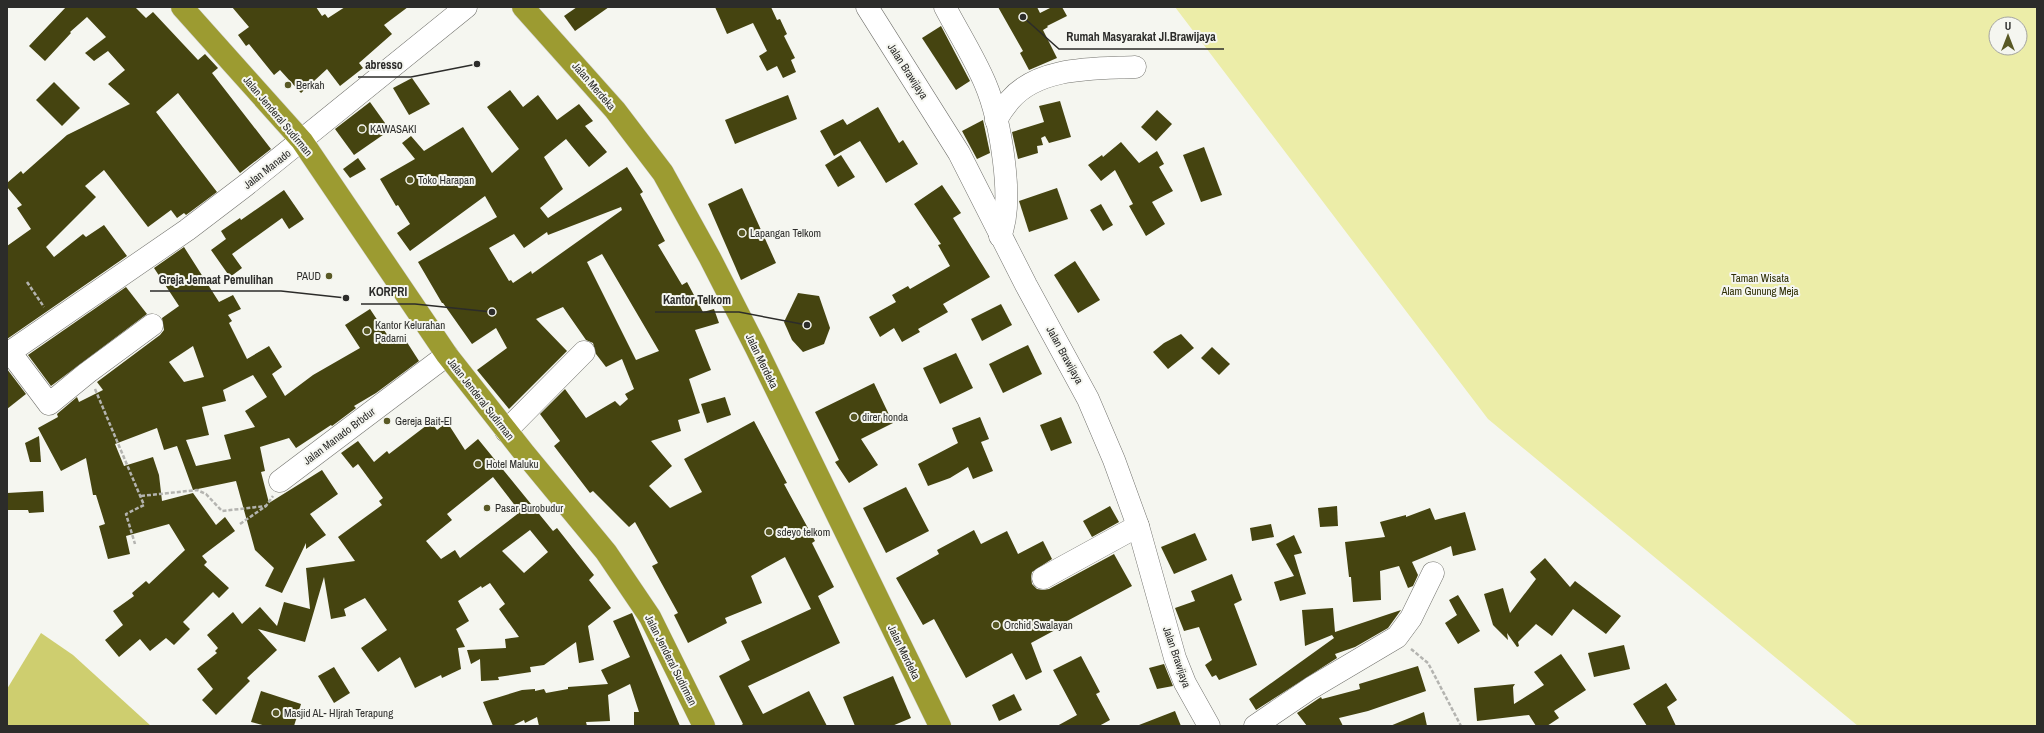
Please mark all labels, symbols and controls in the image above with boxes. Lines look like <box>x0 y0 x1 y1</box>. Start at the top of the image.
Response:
north arrow <box>1988 16 2028 56</box>
text: U <box>2005 19 2011 33</box>
callout: Rumah Masyarakat Jl.Brawijaya <box>1059 25 1224 49</box>
text: Rumah Masyarakat Jl.Brawijaya <box>1066 29 1216 45</box>
street label: Jalan Brawijaya <box>885 40 931 102</box>
callout: abresso <box>358 53 411 77</box>
text: abresso <box>365 57 403 73</box>
street label: Jalan Merdeka <box>569 59 619 113</box>
street label: Jalan Jenderal Sudirman <box>240 73 316 159</box>
place label: Berkah <box>296 78 325 92</box>
marker: Berkah <box>283 80 293 90</box>
place label: KAWASAKI <box>370 122 416 136</box>
marker: KAWASAKI <box>357 124 367 134</box>
street label: Jalan Manado <box>240 146 294 192</box>
place label: Toko Harapan <box>418 173 474 187</box>
marker: Toko Harapan <box>405 175 415 185</box>
place label: Lapangan Telkom <box>750 226 821 240</box>
marker: Lapangan Telkom <box>737 228 747 238</box>
callout: Greja Jemaat Pemulihan <box>150 267 281 291</box>
place label: PAUD <box>297 269 321 283</box>
marker: PAUD <box>324 271 334 281</box>
park label: Taman Wisata Alam Gunung Meja <box>1720 271 1799 298</box>
text: Greja Jemaat Pemulihan <box>159 272 273 288</box>
callout: KORPRI <box>361 280 415 304</box>
text: KORPRI <box>369 284 407 300</box>
callout: Kantor Telkom <box>655 288 739 312</box>
text: Kantor Telkom <box>663 292 731 308</box>
place label: Kantor Kelurahan Padarni <box>375 318 445 345</box>
street label: Jalan Brawijaya <box>1043 324 1087 386</box>
marker: Kantor Kelurahan Padarni <box>362 326 372 336</box>
street label: Jalan Merdeka <box>743 331 781 391</box>
street label: Jalan Jenderal Sudirman <box>445 355 517 443</box>
street label: Jalan Manado Brbdur <box>300 404 378 468</box>
place label: direr honda <box>862 410 908 424</box>
marker: direr honda <box>849 412 859 422</box>
place label: Gereja Bait-El <box>395 414 452 428</box>
marker: Gereja Bait-El <box>382 416 392 426</box>
place label: Hotel Maluku <box>486 457 539 471</box>
marker: Hotel Maluku <box>473 459 483 469</box>
place label: Pasar Burobudur <box>495 501 563 515</box>
marker: Pasar Burobudur <box>482 503 492 513</box>
place label: sdeyo telkom <box>777 525 830 539</box>
marker: sdeyo telkom <box>764 527 774 537</box>
street label: Jalan Jenderal Sudirman <box>642 612 700 708</box>
place label: Orchid Swalayan <box>1004 618 1073 632</box>
marker: Orchid Swalayan <box>991 620 1001 630</box>
street label: Jalan Merdeka <box>885 622 923 682</box>
street label: Jalan Brawijaya <box>1160 625 1194 689</box>
place label: Masjid AL- HIjrah Terapung <box>284 706 393 720</box>
marker: Masjid AL- HIjrah Terapung <box>271 708 281 718</box>

